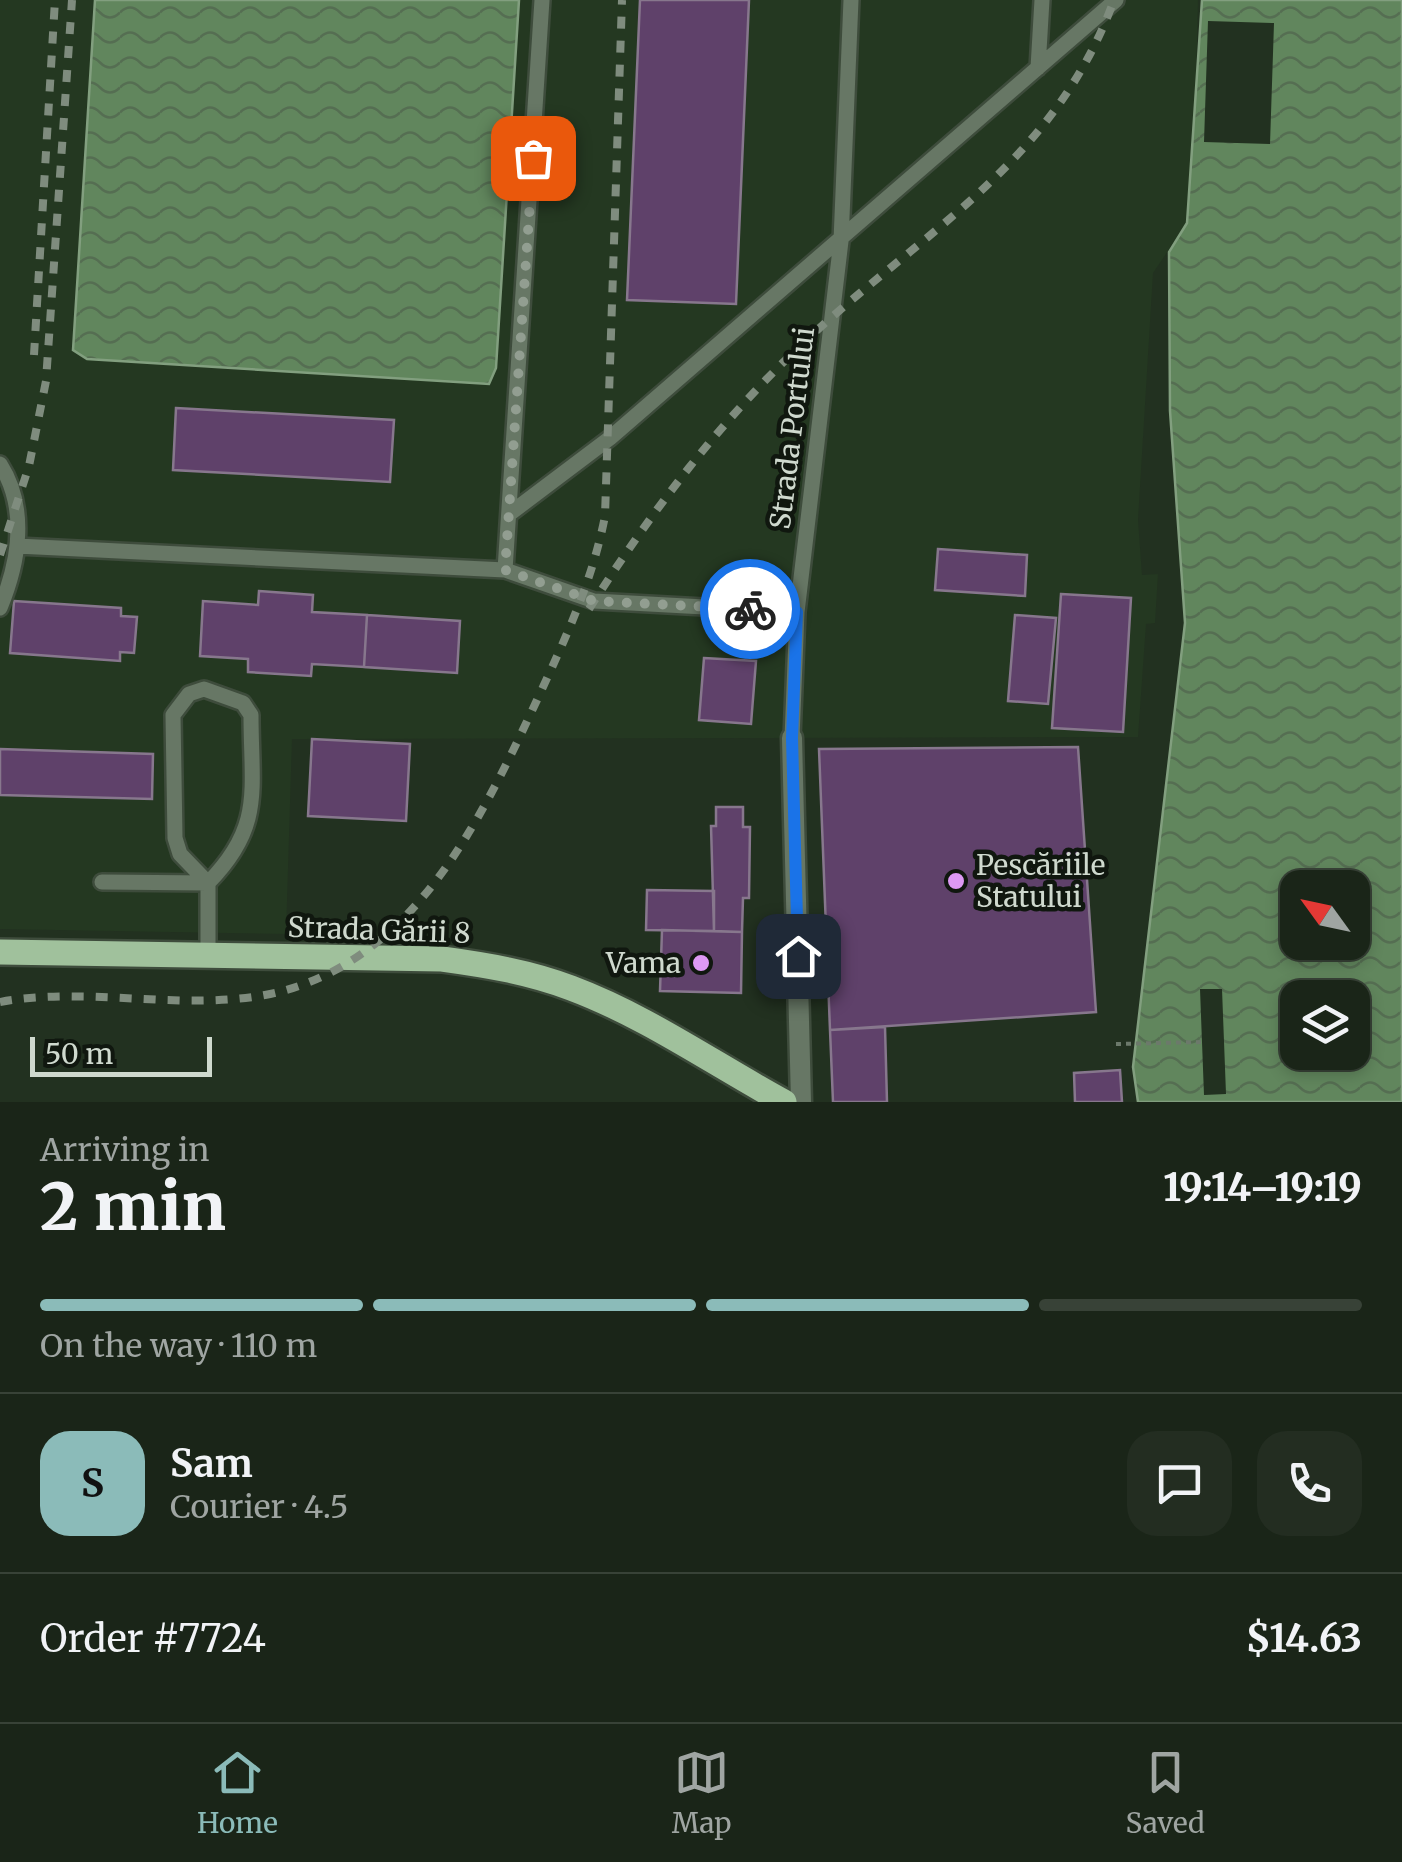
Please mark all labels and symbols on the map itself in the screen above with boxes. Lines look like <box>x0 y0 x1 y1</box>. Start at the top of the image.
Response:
pin <box>491 116 576 201</box>
street label: Strada Portului <box>762 325 822 531</box>
courier <box>700 559 800 659</box>
place label: Pescăriile Statului <box>976 847 1105 915</box>
marker: Pescăriile Statului <box>945 870 967 892</box>
north arrow <box>1280 870 1370 960</box>
street label: Strada Gării 8 <box>287 909 471 951</box>
pin <box>756 914 841 999</box>
place label: Vama <box>605 945 681 981</box>
marker: Vama <box>690 952 712 974</box>
scale bar <box>30 1032 212 1076</box>

